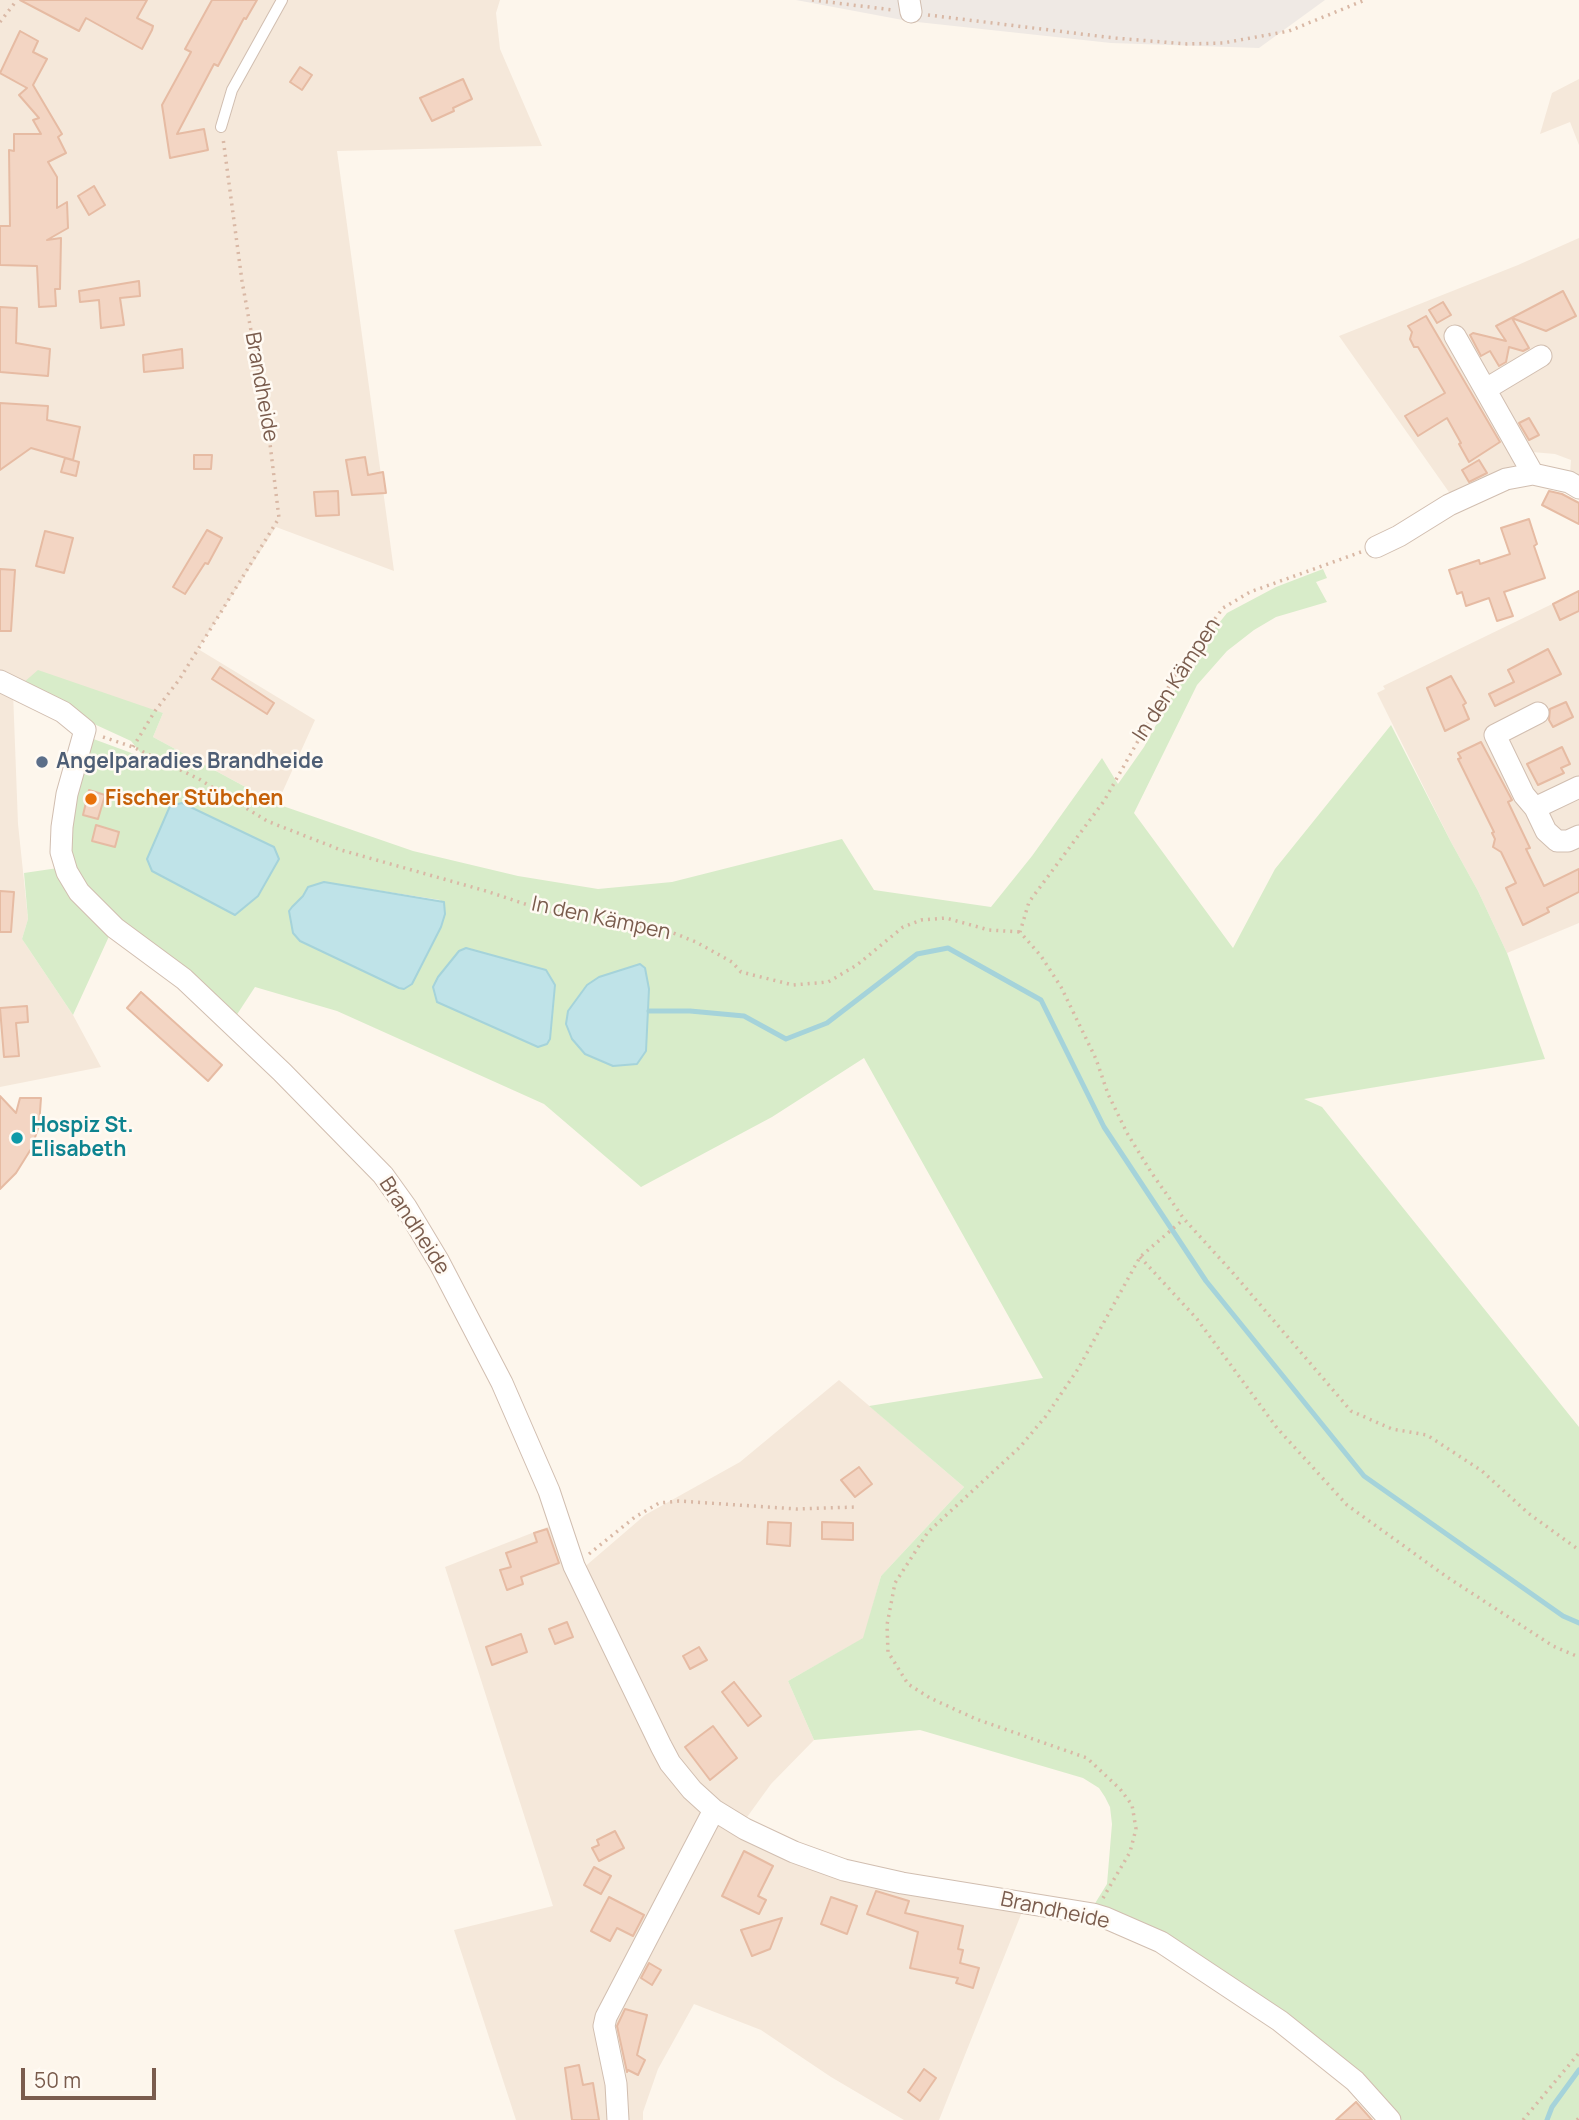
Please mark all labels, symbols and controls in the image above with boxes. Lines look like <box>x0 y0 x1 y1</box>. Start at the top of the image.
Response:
street label: Brandheide <box>239 330 283 444</box>
street label: In den Kämpen <box>1128 614 1226 746</box>
place label: Angelparadies Brandheide <box>56 749 324 775</box>
marker: Angelparadies Brandheide <box>34 754 50 770</box>
place label: Fischer Stübchen <box>105 786 283 812</box>
marker: Fischer Stübchen <box>83 791 99 807</box>
street label: In den Kämpen <box>529 892 673 946</box>
place label: Hospiz St. Elisabeth <box>31 1113 134 1163</box>
marker: Hospiz St. Elisabeth <box>9 1130 25 1146</box>
street label: Brandheide <box>373 1173 455 1279</box>
street label: Brandheide <box>998 1887 1112 1935</box>
scale bar <box>24 2054 159 2098</box>
text: 50 m <box>34 2066 81 2094</box>

